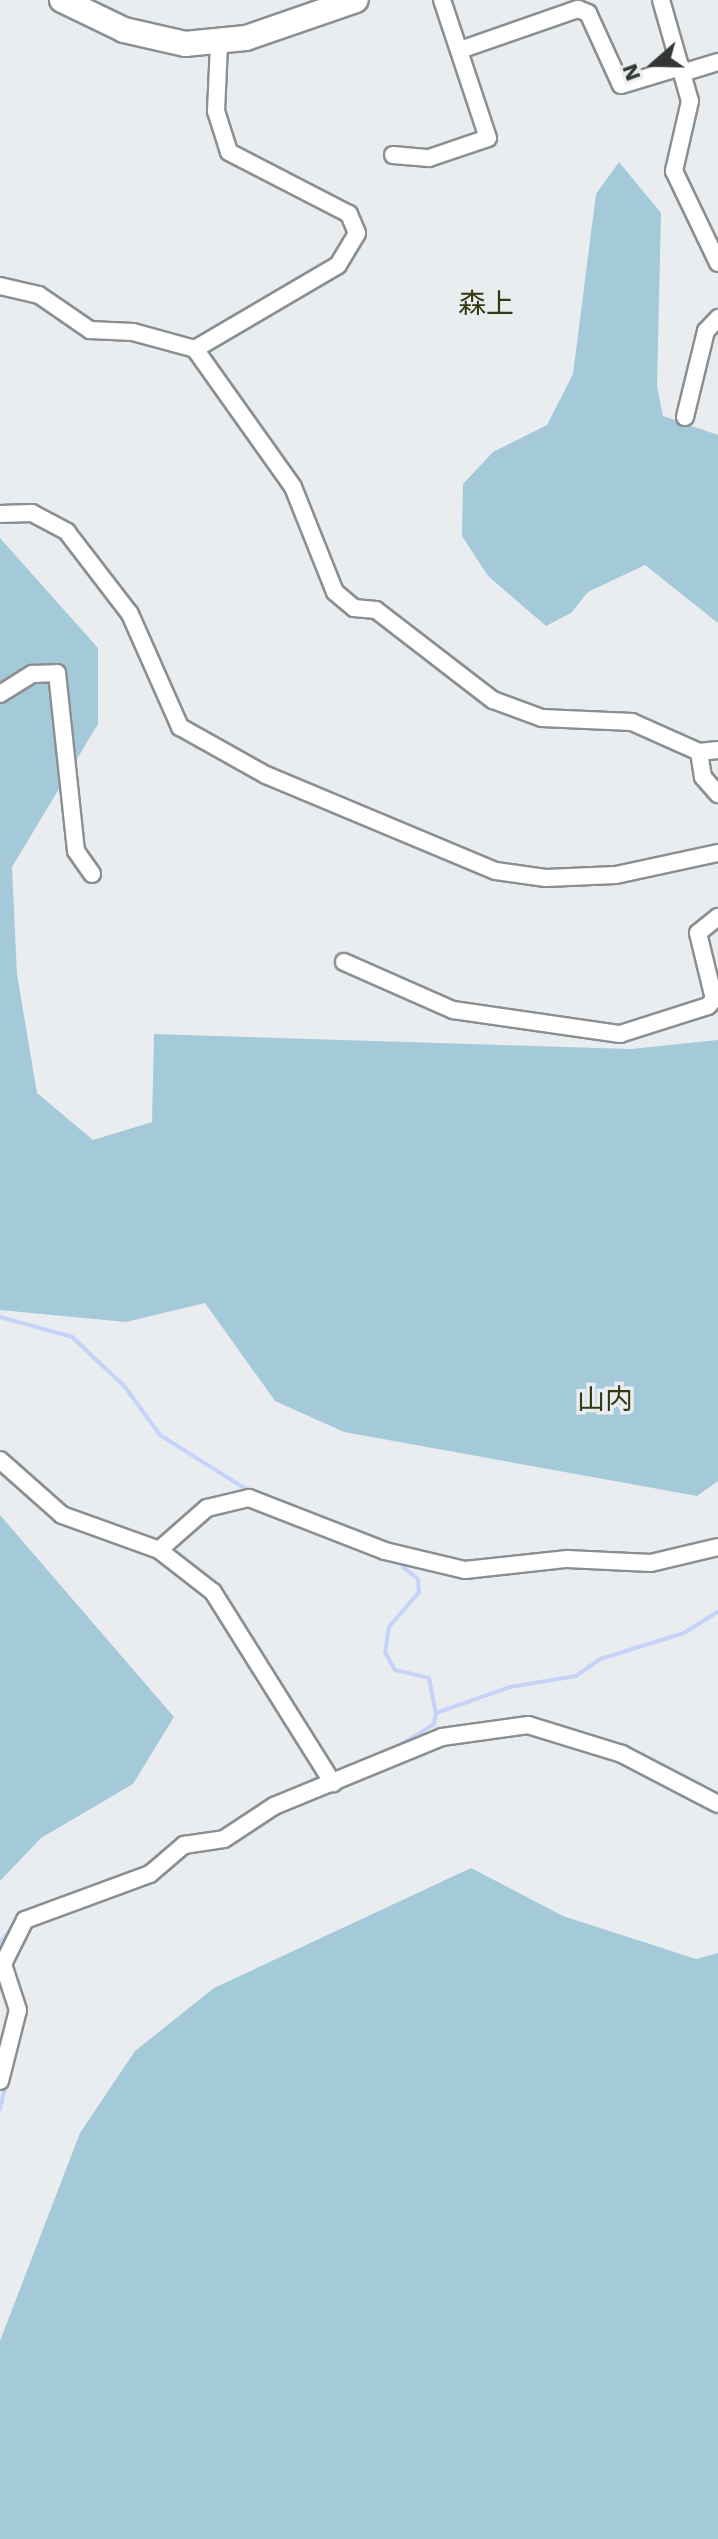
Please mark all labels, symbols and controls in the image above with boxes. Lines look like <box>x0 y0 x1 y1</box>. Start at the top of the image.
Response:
north arrow <box>614 24 694 104</box>
text: N <box>616 60 646 84</box>
district label: 森上 <box>458 287 514 321</box>
district label: 山内 <box>577 1383 633 1417</box>

